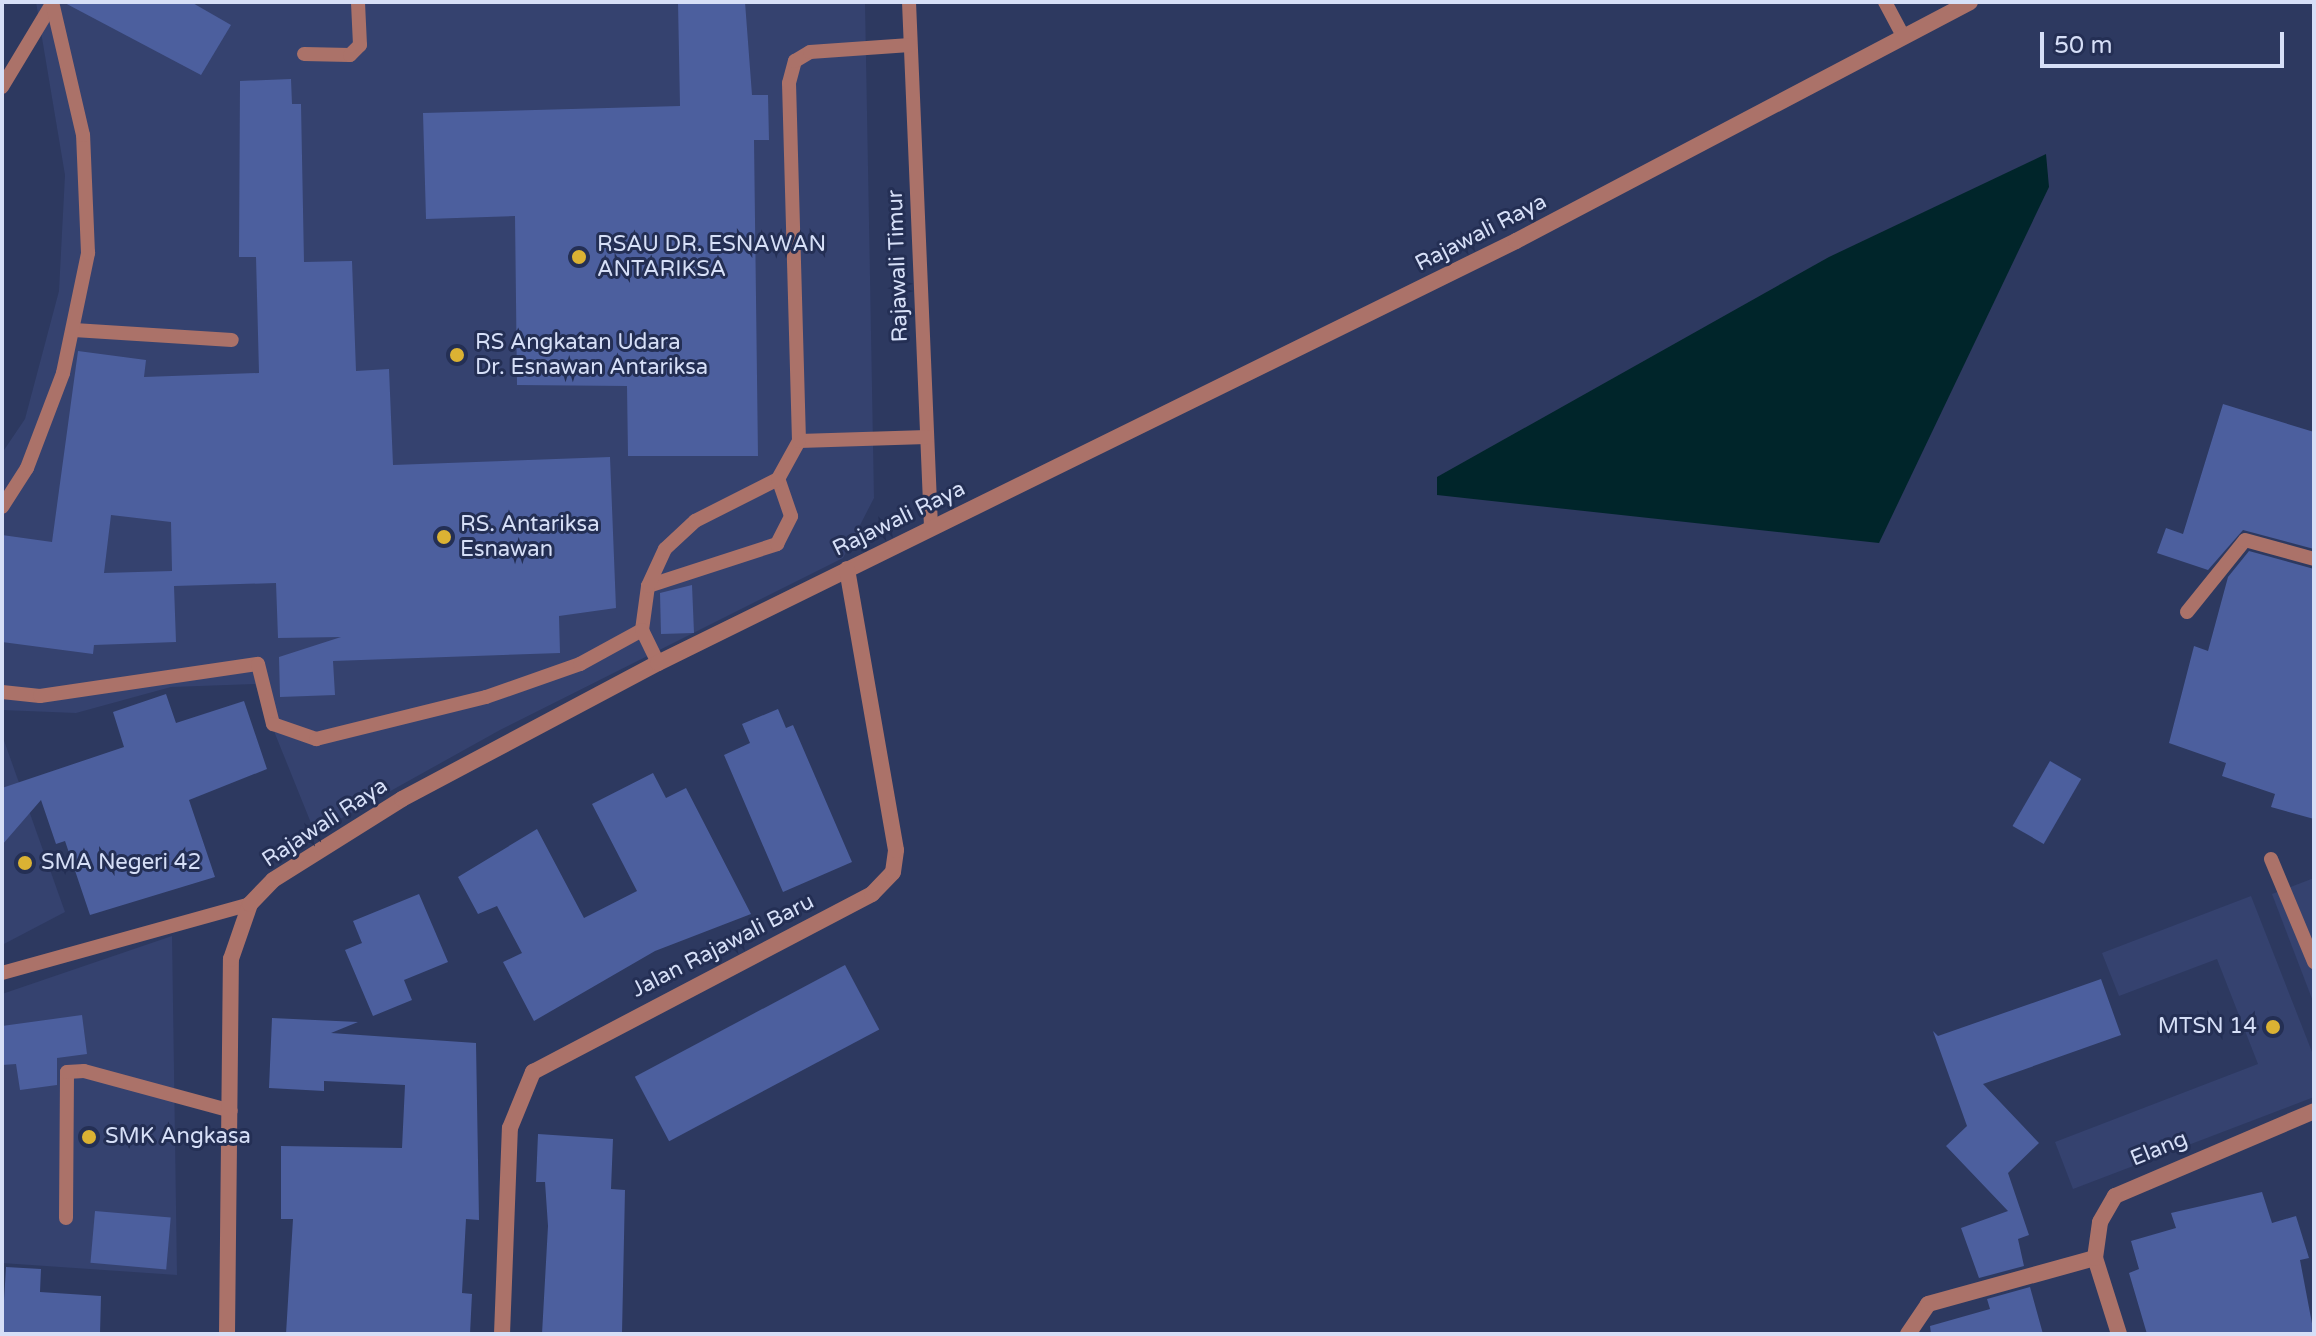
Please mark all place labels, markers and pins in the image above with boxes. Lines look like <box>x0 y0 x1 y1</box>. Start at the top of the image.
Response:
place label: RSAU DR. ESNAWAN ANTARIKSA <box>597 231 826 282</box>
marker: RSAU DR. ESNAWAN ANTARIKSA <box>568 246 590 268</box>
place label: RS Angkatan Udara Dr. Esnawan Antariksa <box>475 329 708 380</box>
marker: RS Angkatan Udara Dr. Esnawan Antariksa <box>446 344 468 366</box>
place label: RS. Antariksa Esnawan <box>460 511 600 562</box>
marker: RS. Antariksa Esnawan <box>435 528 453 546</box>
place label: SMA Negeri 42 <box>41 850 201 876</box>
marker: SMA Negeri 42 <box>16 854 34 872</box>
place label: MTSN 14 <box>2158 1014 2257 1040</box>
marker: MTSN 14 <box>2264 1018 2282 1036</box>
place label: SMK Angkasa <box>105 1124 251 1150</box>
marker: SMK Angkasa <box>80 1128 98 1146</box>

